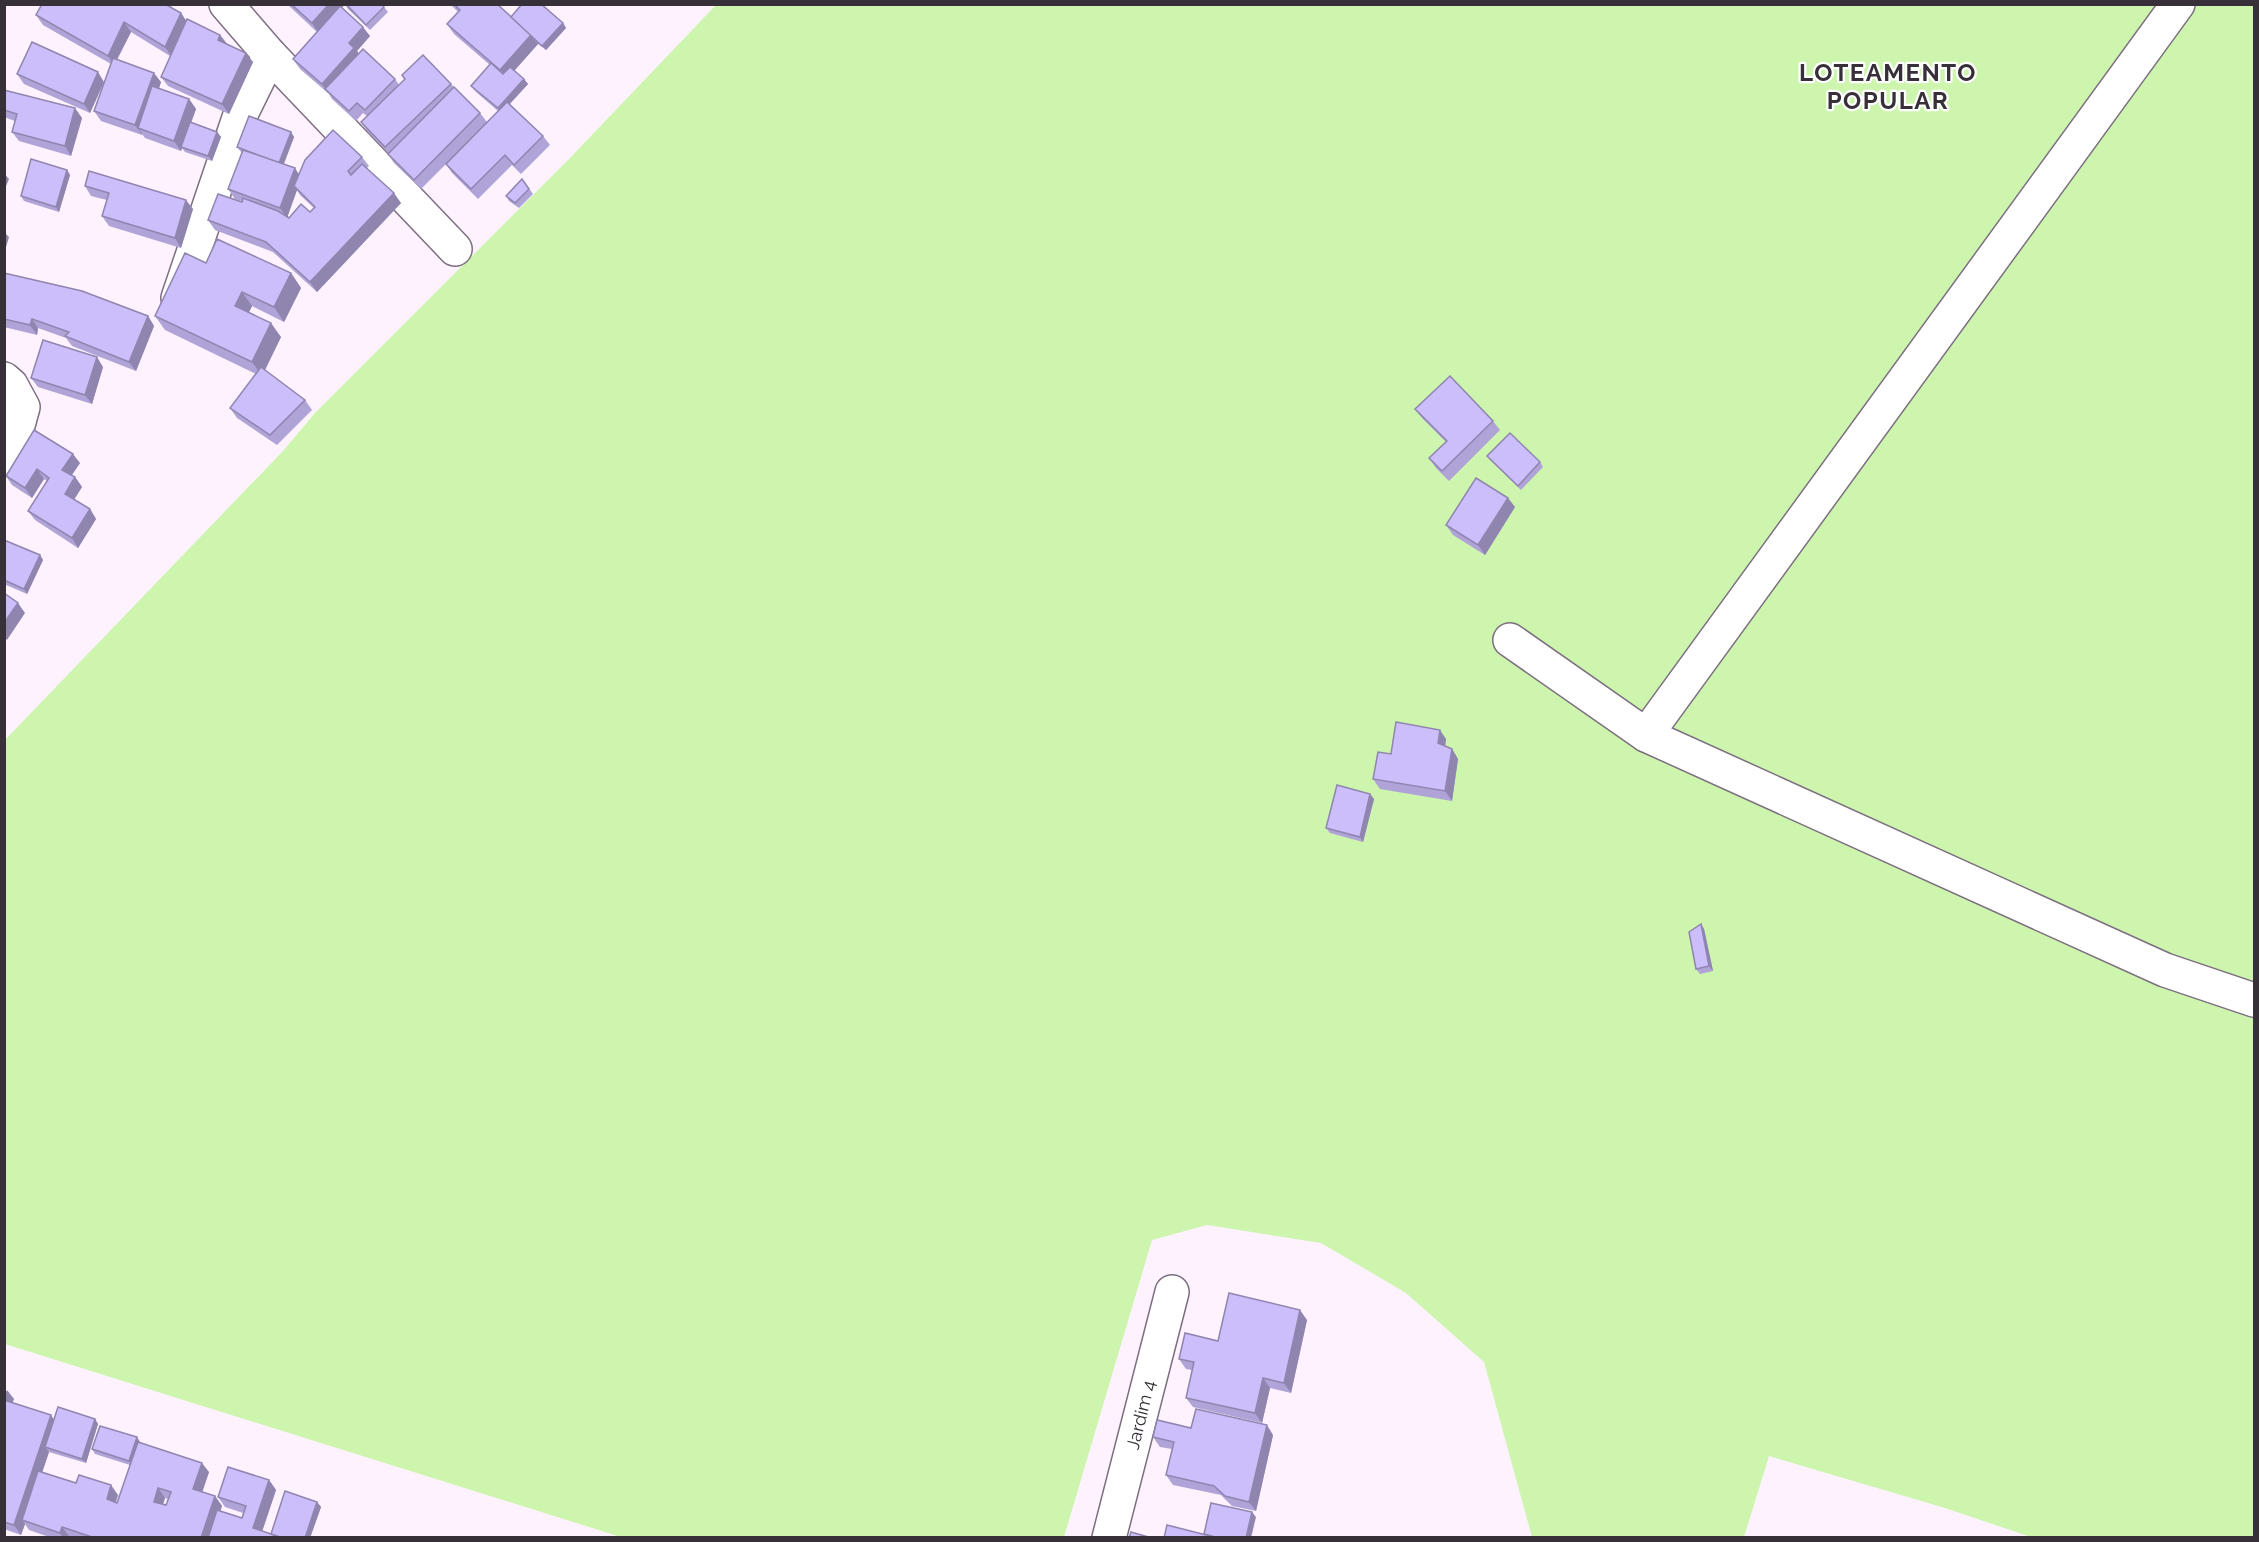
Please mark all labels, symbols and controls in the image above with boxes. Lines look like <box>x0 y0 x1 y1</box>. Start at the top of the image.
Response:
district label: LOTEAMENTO POPULAR <box>1799 58 1977 115</box>
street label: Jardim 4 <box>1122 1378 1159 1452</box>

